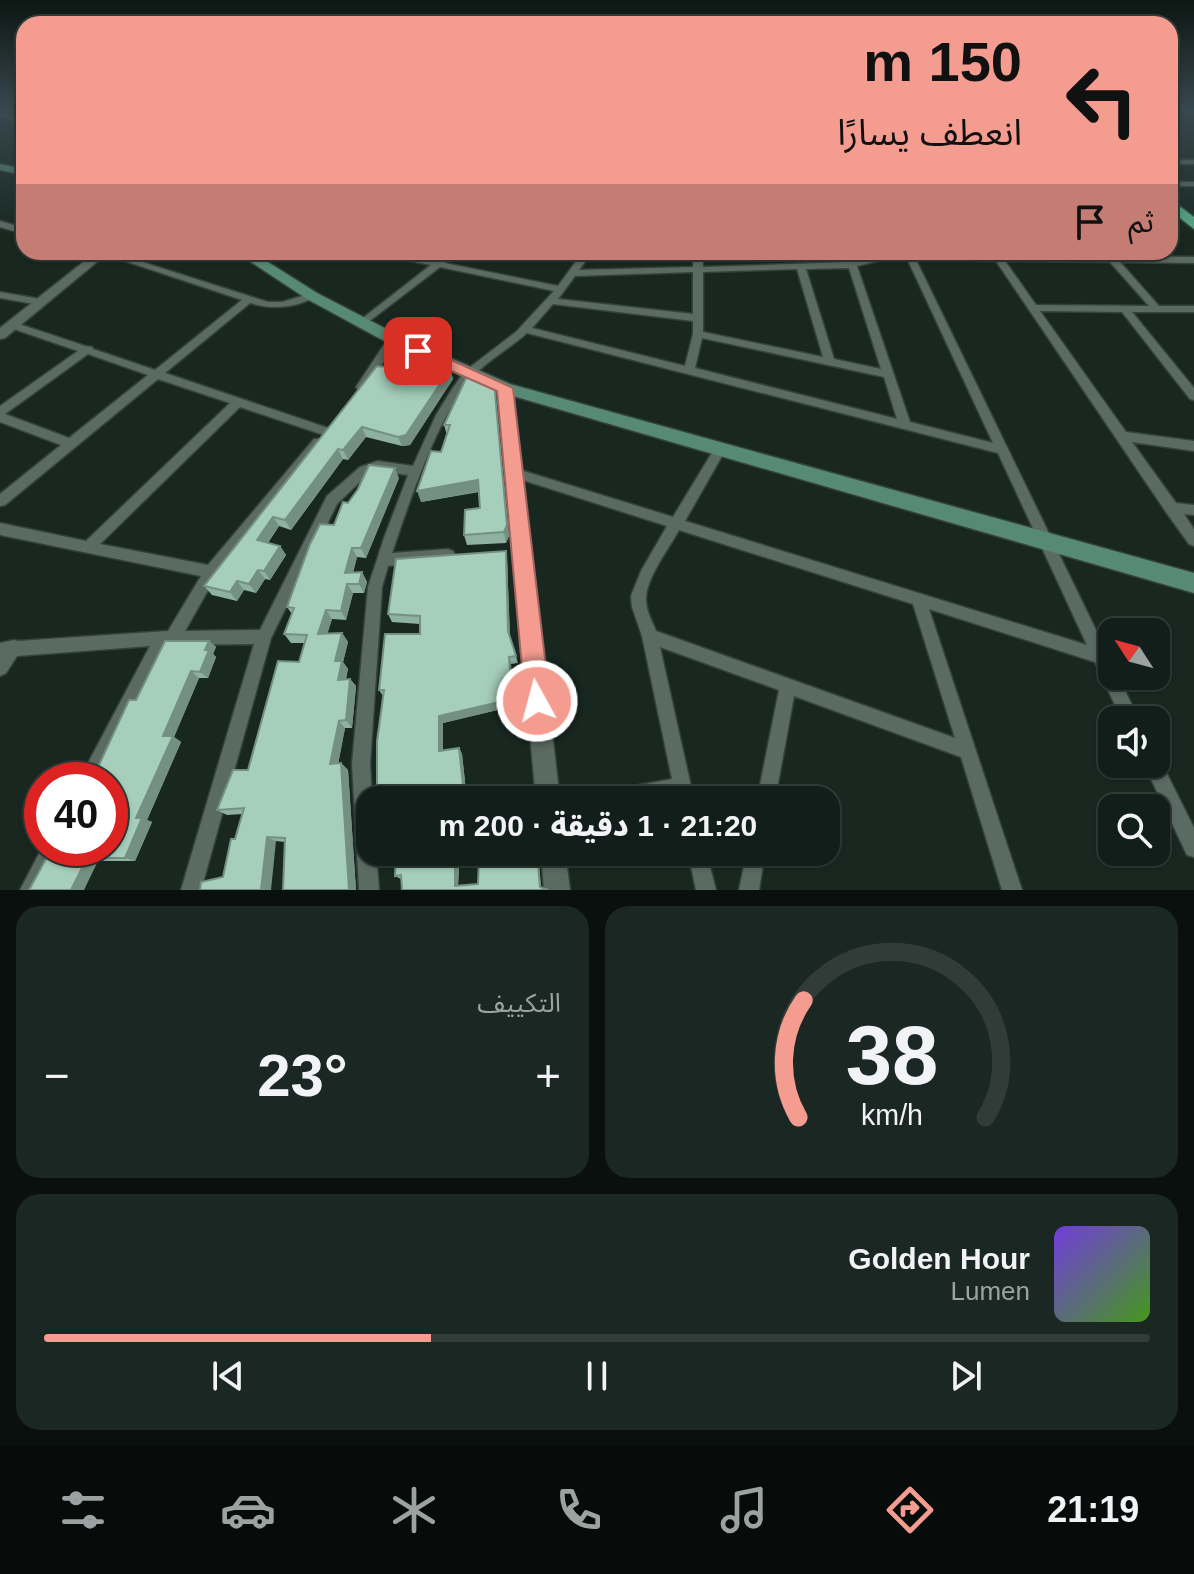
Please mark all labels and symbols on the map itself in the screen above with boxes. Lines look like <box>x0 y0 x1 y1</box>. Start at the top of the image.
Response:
pin <box>384 317 452 385</box>
north arrow <box>1098 618 1170 690</box>
position arrow <box>495 659 579 743</box>
speed limit sign: 40 <box>24 762 128 866</box>

